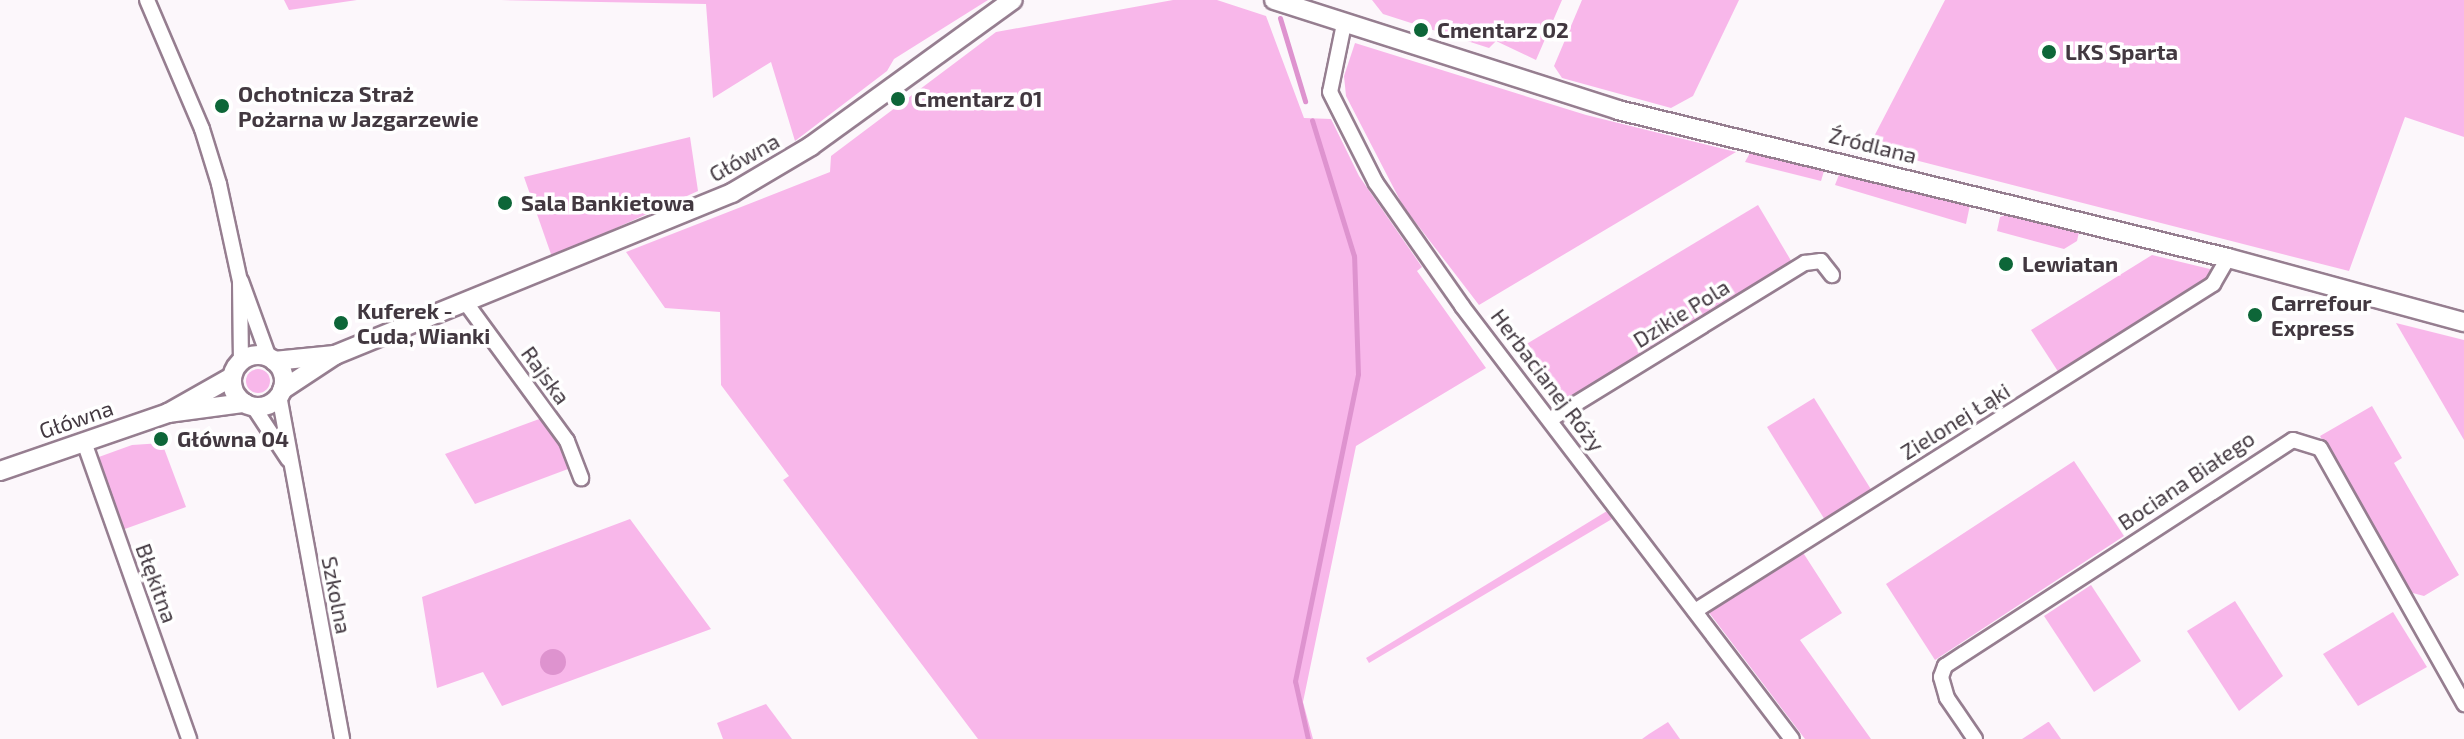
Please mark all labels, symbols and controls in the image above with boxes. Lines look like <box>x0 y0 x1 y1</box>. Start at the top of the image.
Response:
place label: Cmentarz 02 <box>1437 17 1569 43</box>
marker: Cmentarz 02 <box>1412 21 1430 39</box>
place label: LKS Sparta <box>2065 39 2178 65</box>
marker: LKS Sparta <box>2040 43 2058 61</box>
place label: Ochotnicza Straż Pożarna w Jazgarzewie <box>238 80 480 132</box>
place label: Cmentarz 01 <box>914 86 1043 112</box>
marker: Cmentarz 01 <box>889 90 907 108</box>
marker: Ochotnicza Straż Pożarna w Jazgarzewie <box>213 97 231 115</box>
street label: Źródlana <box>1826 121 1920 169</box>
street label: Główna <box>704 127 784 187</box>
place label: Sala Bankietowa <box>521 190 695 216</box>
marker: Sala Bankietowa <box>496 194 514 212</box>
place label: Lewiatan <box>2022 251 2118 277</box>
marker: Lewiatan <box>1997 255 2015 273</box>
street label: Dzikie Pola <box>1628 273 1734 353</box>
place label: Carrefour Express <box>2271 289 2372 340</box>
place label: Kuferek - Cuda, Wianki <box>357 297 490 348</box>
street label: Herbacianej Róży <box>1486 303 1610 457</box>
marker: Carrefour Express <box>2246 306 2264 324</box>
marker: Kuferek - Cuda, Wianki <box>332 314 350 332</box>
street label: Rajska <box>516 341 576 409</box>
street label: Zielonej Łąki <box>1895 377 2015 465</box>
street label: Główna <box>36 394 116 444</box>
street label: Bociana Białego <box>2113 425 2259 535</box>
place label: Główna 04 <box>177 426 289 452</box>
marker: Główna 04 <box>152 430 170 448</box>
street label: Błękitna <box>130 540 184 626</box>
street label: Szkolna <box>317 554 357 636</box>

